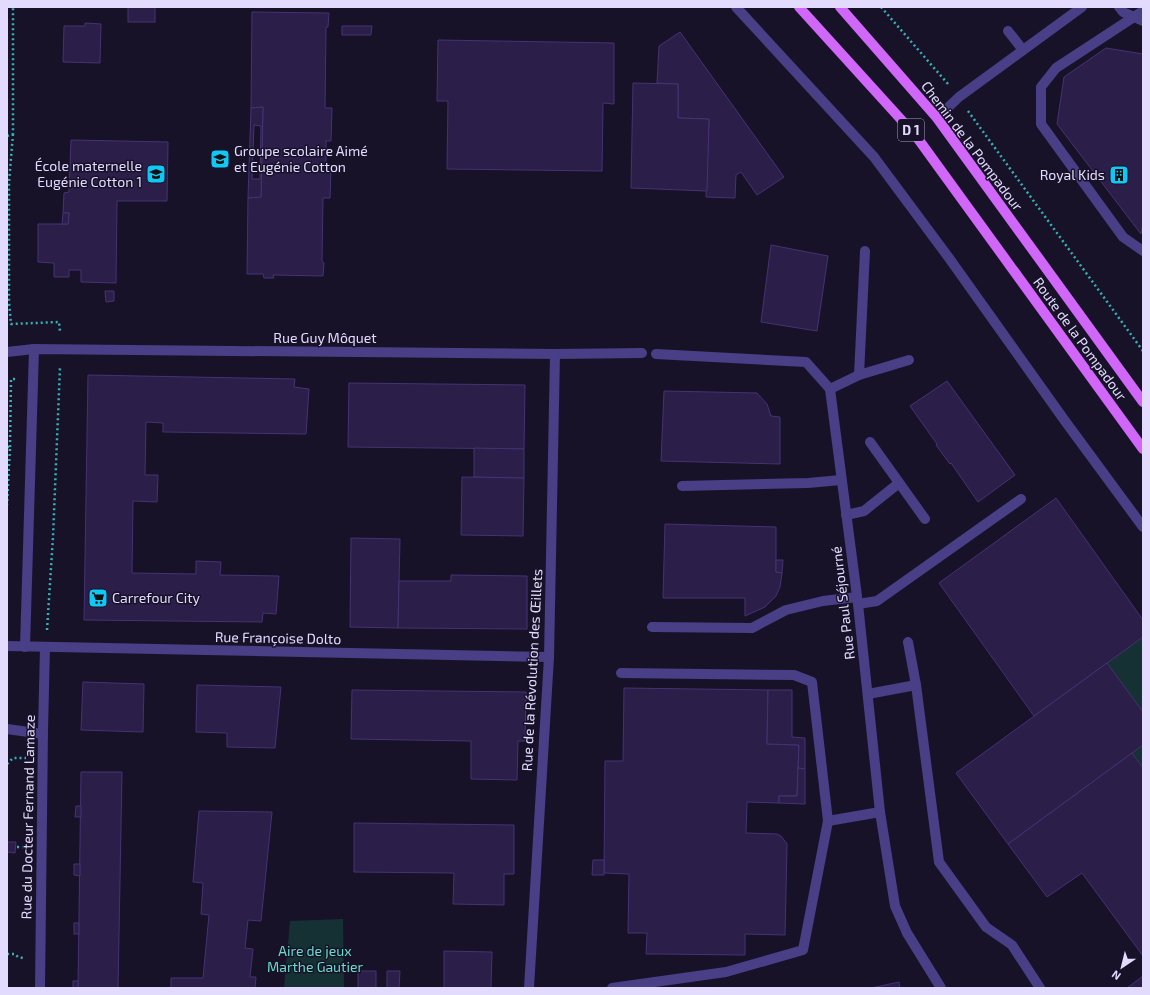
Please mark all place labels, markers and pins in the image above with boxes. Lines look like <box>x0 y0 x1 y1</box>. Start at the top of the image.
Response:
place label: Groupe scolaire Aimé et Eugénie Cotton <box>234 142 368 175</box>
school or university icon: Groupe scolaire Aimé et Eugénie Cotton <box>209 148 231 170</box>
place label: École maternelle Eugénie Cotton 1 <box>35 157 142 190</box>
school or university icon: École maternelle Eugénie Cotton 1 <box>145 163 167 185</box>
building icon: Royal Kids <box>1108 164 1130 186</box>
place label: Royal Kids <box>1040 166 1105 183</box>
supermarket icon: Carrefour City <box>87 587 109 609</box>
place label: Carrefour City <box>112 589 201 606</box>

